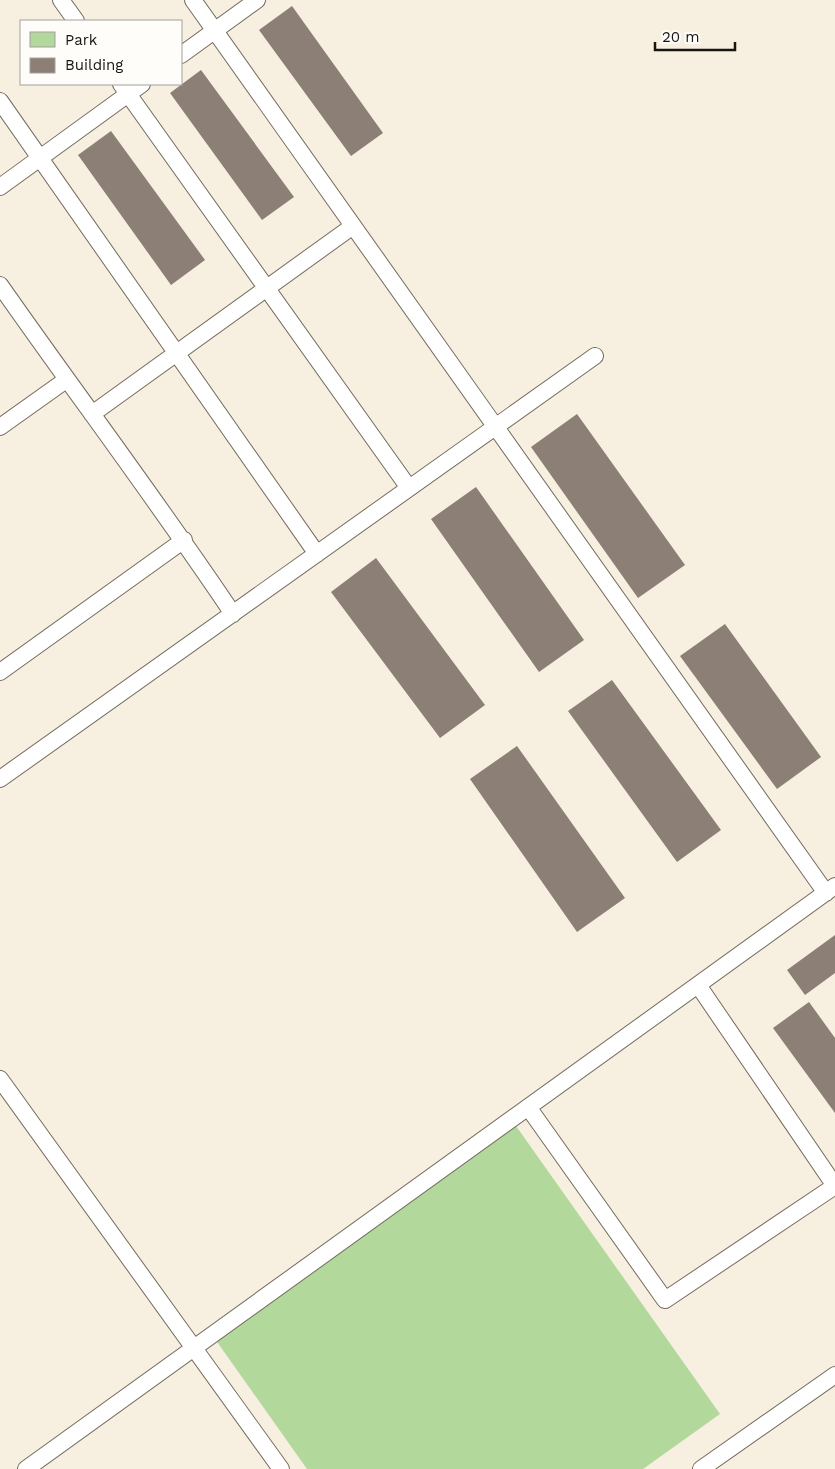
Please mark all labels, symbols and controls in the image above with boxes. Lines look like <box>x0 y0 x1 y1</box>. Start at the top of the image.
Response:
legend <box>20 20 182 85</box>
scale bar <box>655 20 735 52</box>
text: 20 m <box>662 28 700 46</box>
text: Park <box>65 31 98 49</box>
text: Building <box>65 56 123 74</box>

